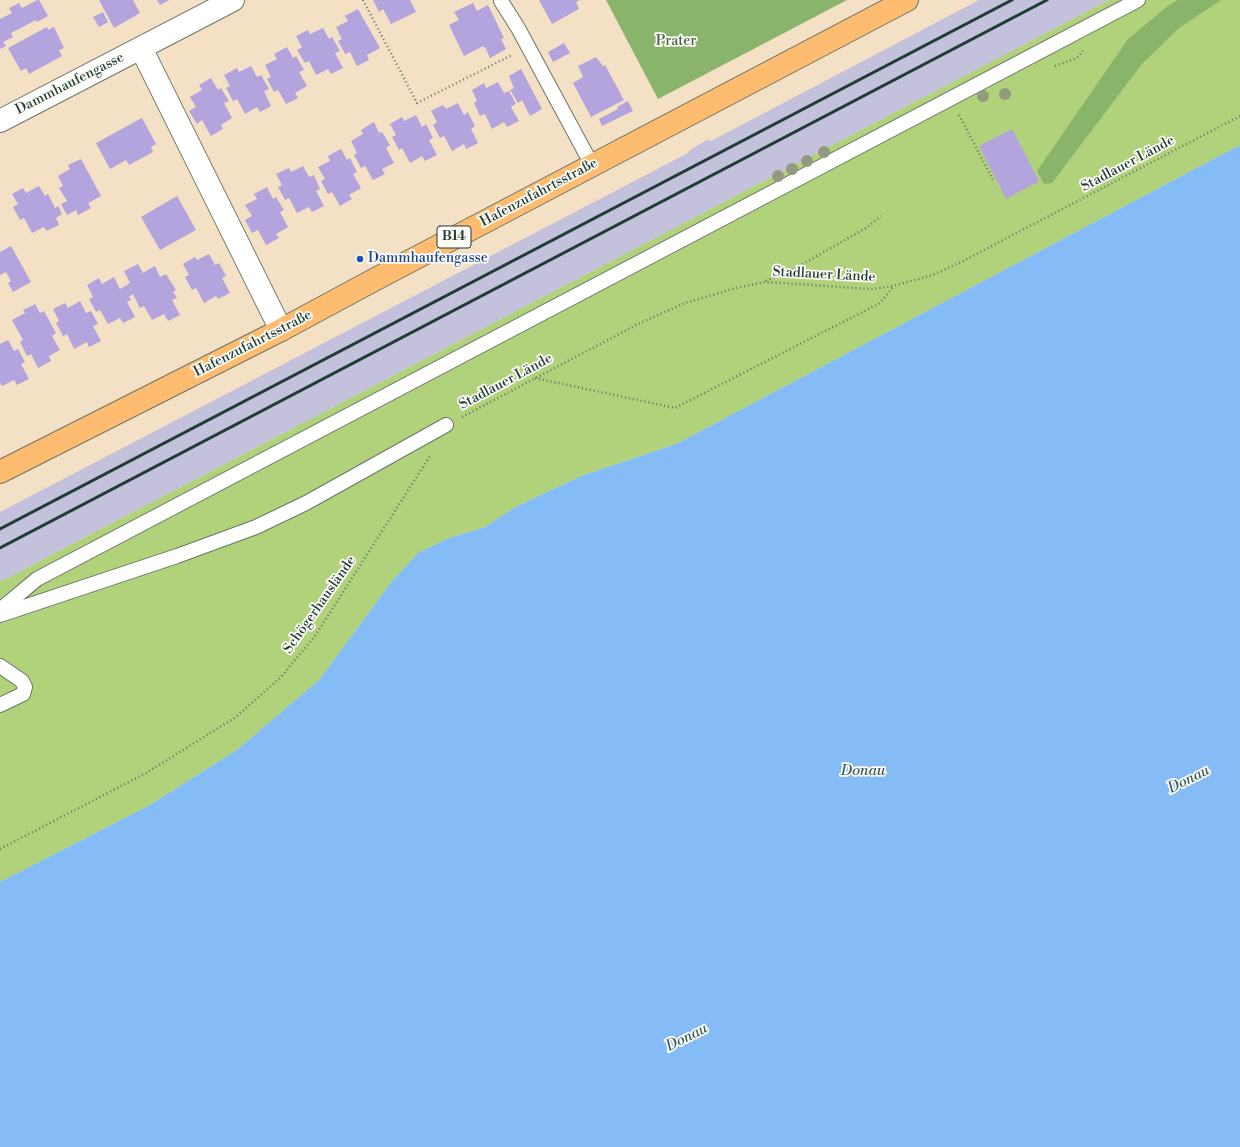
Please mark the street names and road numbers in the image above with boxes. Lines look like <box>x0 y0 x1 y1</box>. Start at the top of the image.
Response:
street label: Dammhaufengasse <box>13 49 127 119</box>
street label: Stadlauer Lände <box>1079 132 1177 196</box>
street label: Hafenzufahrtsstraße <box>477 155 601 231</box>
road number: B14 <box>437 226 471 248</box>
street label: Stadlauer Lände <box>772 264 876 286</box>
street label: Hafenzufahrtsstraße <box>191 307 315 381</box>
street label: Stadlauer Lände <box>457 350 555 414</box>
street label: Schögerhauslände <box>280 553 360 657</box>

